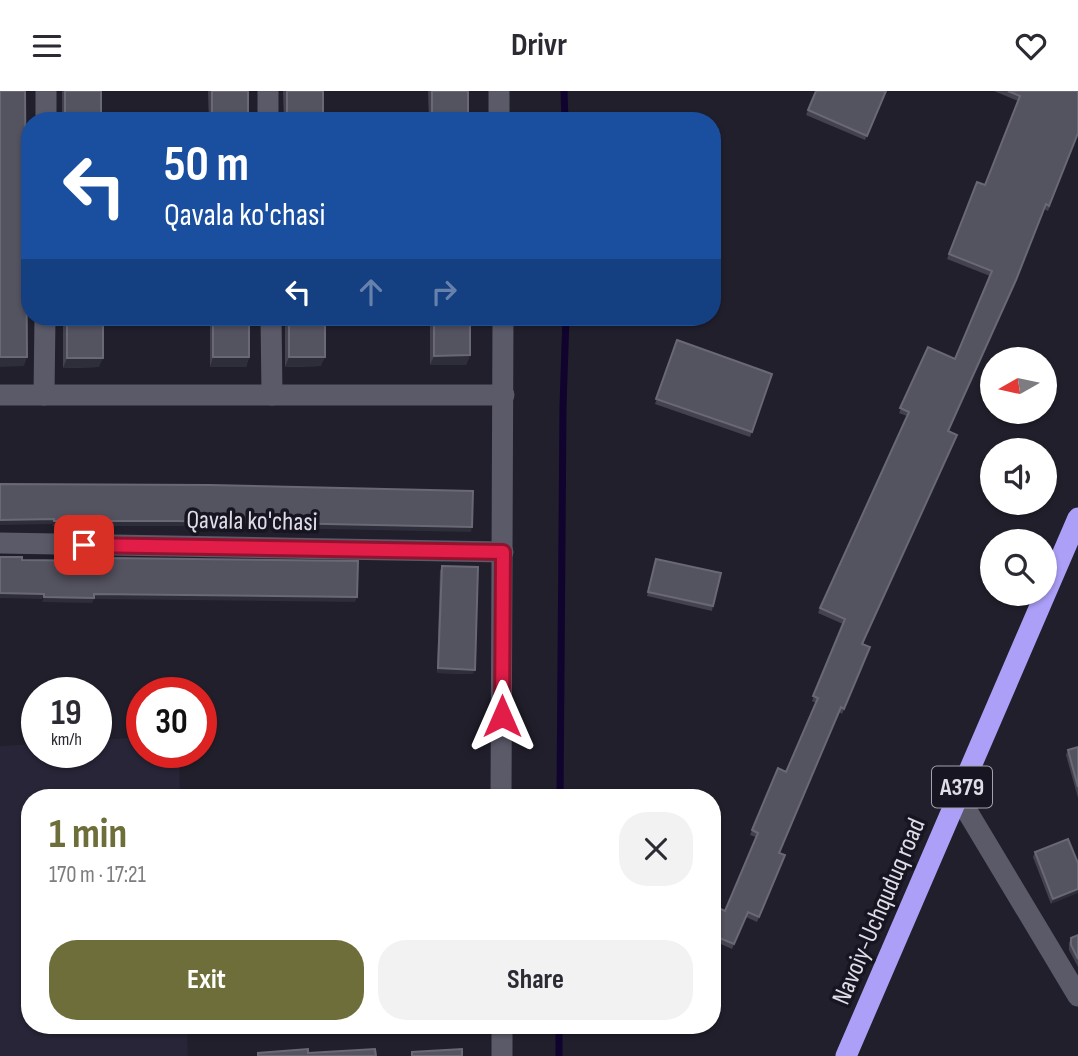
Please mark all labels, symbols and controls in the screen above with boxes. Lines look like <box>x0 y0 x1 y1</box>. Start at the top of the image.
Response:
text: Drivr <box>511 26 567 65</box>
icon: menu <box>28 27 66 65</box>
icon: heart <box>1012 27 1050 65</box>
text: 50 m <box>164 136 249 195</box>
icon: left <box>49 140 140 231</box>
text: Qavala ko'chasi <box>164 196 325 235</box>
icon: left <box>279 273 317 311</box>
icon: ahead <box>352 273 390 311</box>
icon: right <box>425 273 463 311</box>
north arrow <box>980 347 1057 423</box>
map controls <box>980 347 1057 606</box>
button: sound <box>980 438 1057 515</box>
street label: Qavala ko'chasi <box>186 505 318 538</box>
pin <box>54 515 114 575</box>
icon: arrive <box>65 526 103 564</box>
button: search <box>980 529 1057 606</box>
speed limit sign: 30 <box>126 677 217 768</box>
position arrow <box>465 679 539 753</box>
text: 19 <box>51 692 82 735</box>
text: km/h <box>51 729 82 750</box>
road number: A379 <box>932 767 992 807</box>
text: 1 min <box>49 809 127 860</box>
button: close <box>619 812 693 886</box>
street label: Navoiy-Uchquduq road <box>826 814 933 1009</box>
text: 170 m · 17:21 <box>49 861 146 889</box>
button: Exit <box>49 940 364 1020</box>
button: Share <box>378 940 693 1020</box>

